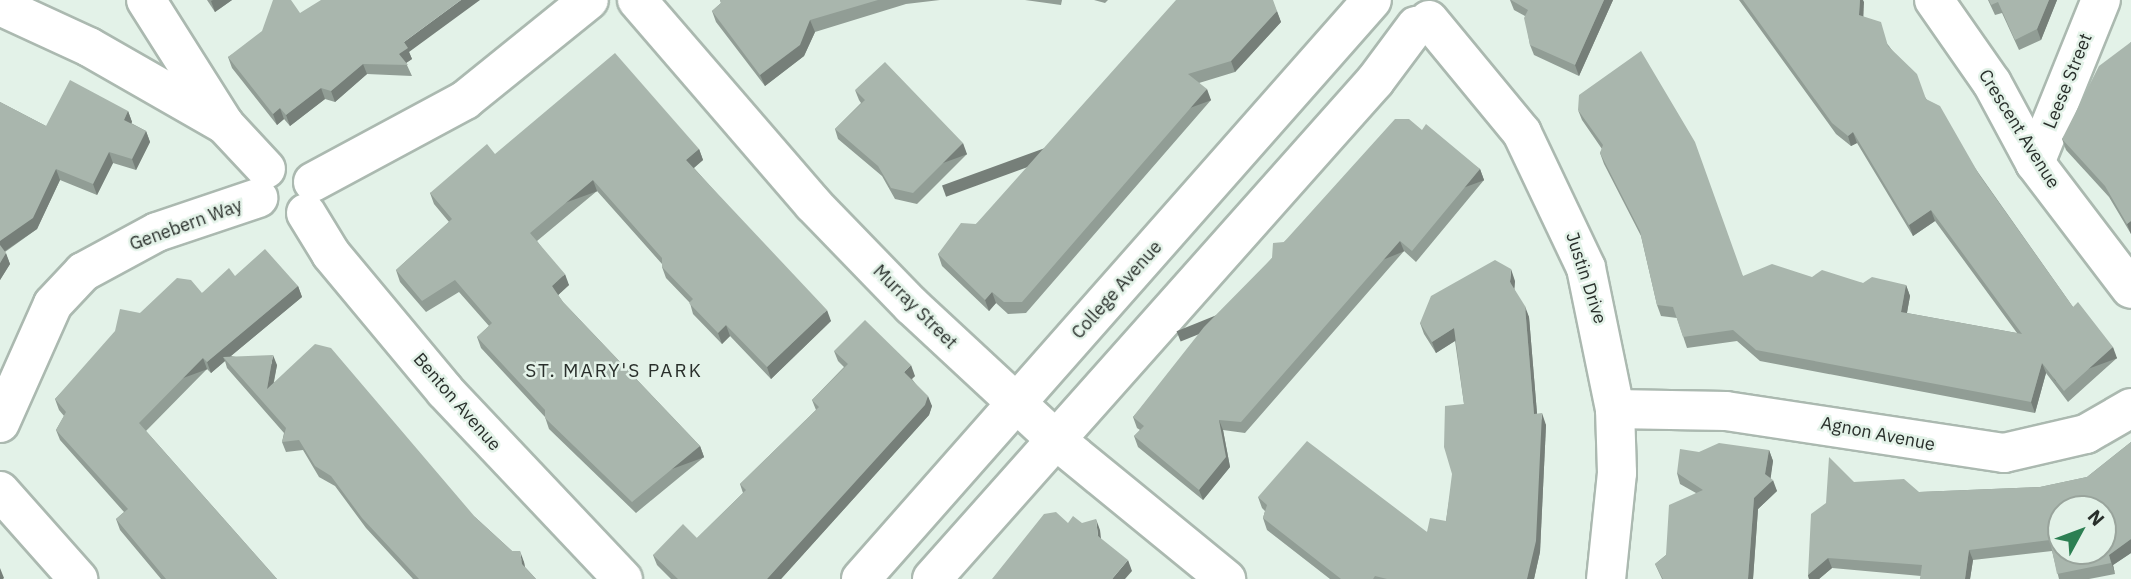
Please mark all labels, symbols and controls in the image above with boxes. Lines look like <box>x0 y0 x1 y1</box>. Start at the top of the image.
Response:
street label: Leese Street <box>2039 30 2097 132</box>
street label: Crescent Avenue <box>1974 66 2064 192</box>
street label: Genebern Way <box>127 195 245 255</box>
street label: Justin Drive <box>1561 229 1611 327</box>
street label: College Avenue <box>1067 237 1167 343</box>
street label: Murray Street <box>868 260 962 354</box>
street label: Benton Avenue <box>409 349 505 455</box>
district label: ST. MARY'S PARK <box>527 360 701 382</box>
street label: Agnon Avenue <box>1819 412 1937 456</box>
north arrow <box>2047 495 2117 565</box>
text: N <box>2083 504 2110 531</box>

